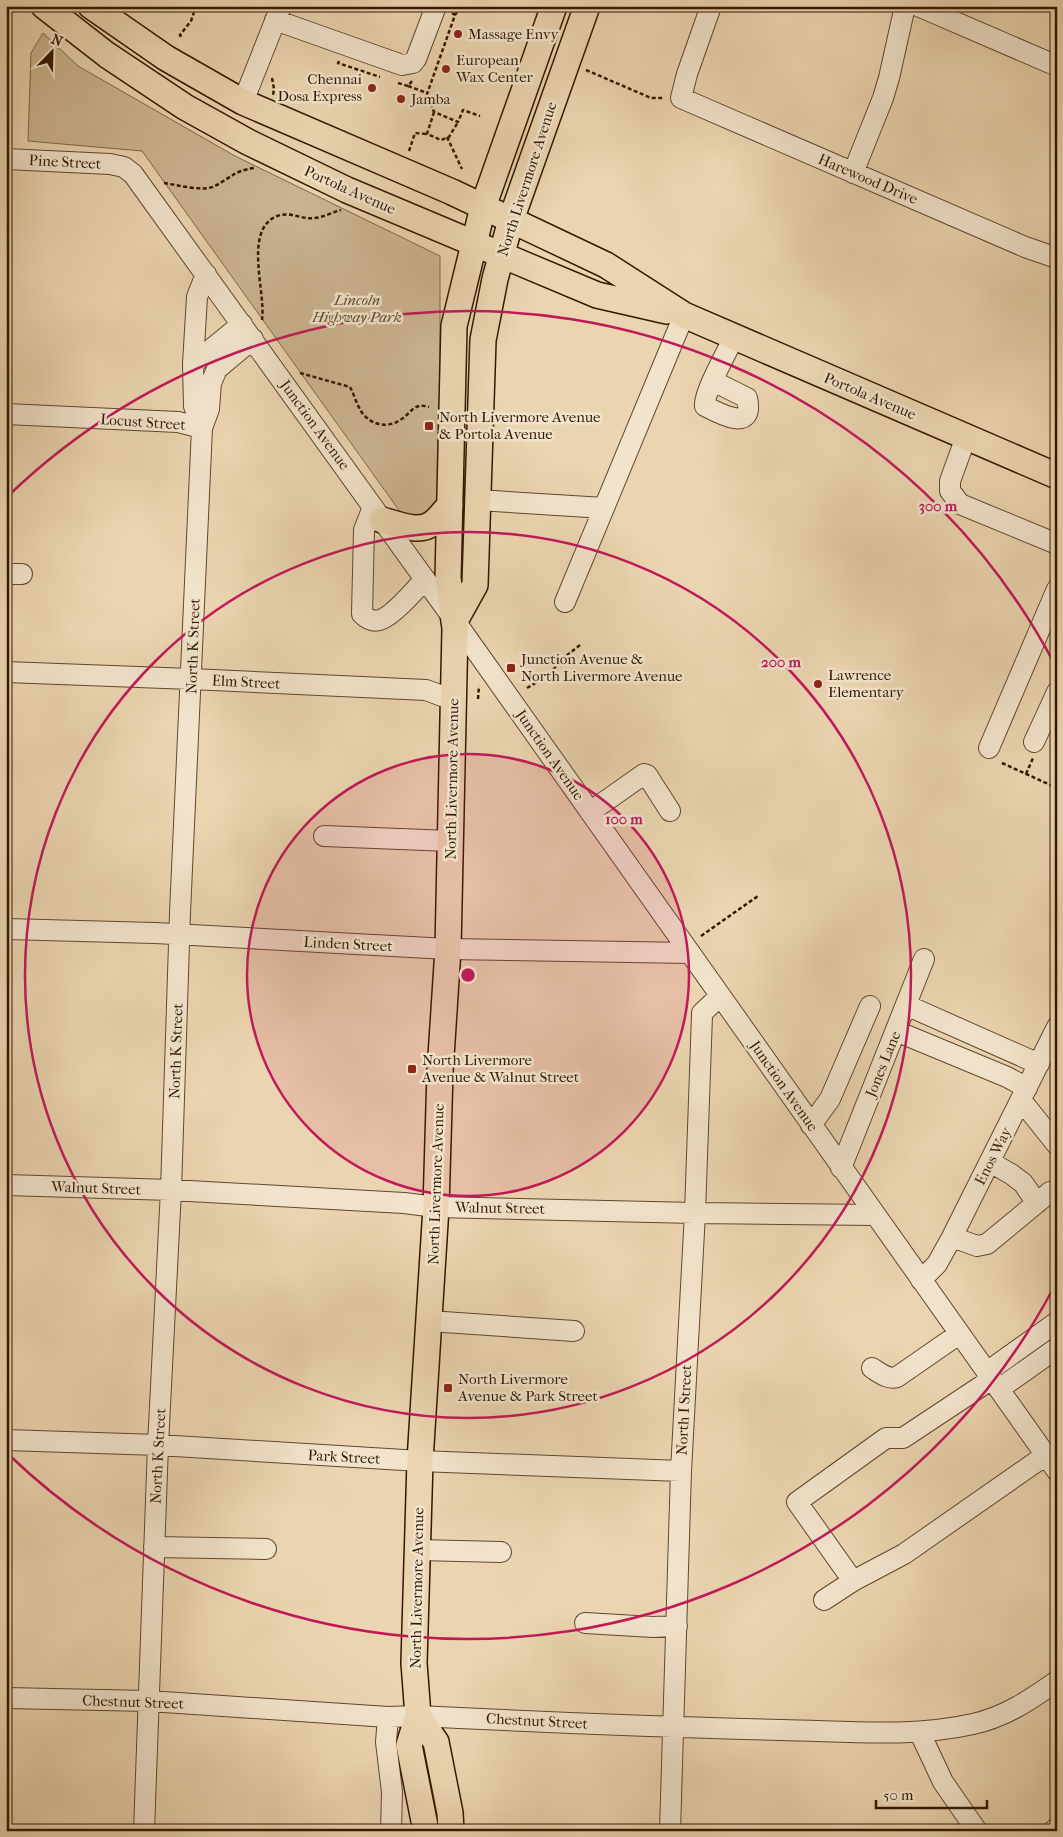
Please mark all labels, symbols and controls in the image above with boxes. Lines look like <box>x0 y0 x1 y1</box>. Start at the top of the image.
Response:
place label: Massage Envy <box>468 25 559 43</box>
north arrow <box>28 28 78 78</box>
marker: Massage Envy <box>452 28 464 40</box>
text: N <box>49 31 65 51</box>
place label: European Wax Center <box>455 51 534 86</box>
marker: European Wax Center <box>440 63 452 75</box>
place label: Chennai Dosa Express <box>277 70 363 105</box>
marker: Chennai Dosa Express <box>366 82 378 94</box>
place label: Jamba <box>410 90 452 108</box>
marker: Jamba <box>395 93 407 105</box>
street label: North Livermore Avenue <box>493 99 561 259</box>
street label: Harewood Drive <box>815 150 921 208</box>
street label: Pine Street <box>28 151 102 173</box>
street label: Portola Avenue <box>301 162 399 218</box>
park label: Lincoln Highway Park <box>311 291 402 326</box>
street label: Portola Avenue <box>821 369 919 424</box>
street label: Junction Avenue <box>276 376 354 474</box>
place label: North Livermore Avenue & Portola Avenue <box>439 408 601 443</box>
street label: Locust Street <box>100 410 187 434</box>
marker: North Livermore Avenue & Portola Avenue <box>423 420 435 432</box>
text: 300 m <box>919 497 958 515</box>
street label: North K Street <box>182 597 204 694</box>
place label: Junction Avenue & North Livermore Avenue <box>520 650 683 685</box>
text: 200 m <box>761 653 801 671</box>
marker: Junction Avenue & North Livermore Avenue <box>505 662 517 674</box>
place label: Lawrence Elementary <box>828 666 905 701</box>
street label: Elm Street <box>211 671 281 693</box>
marker: Lawrence Elementary <box>812 678 824 690</box>
street label: North Livermore Avenue <box>442 698 462 860</box>
street label: Junction Avenue <box>511 705 588 804</box>
text: 100 m <box>605 810 643 828</box>
street label: Linden Street <box>303 933 394 955</box>
centre of rings <box>459 966 477 984</box>
street label: North K Street <box>165 1002 187 1099</box>
street label: Jones Lane <box>861 1028 905 1101</box>
street label: Junction Avenue <box>745 1036 822 1135</box>
place label: North Livermore Avenue & Walnut Street <box>421 1051 580 1086</box>
marker: North Livermore Avenue & Walnut Street <box>406 1063 418 1075</box>
street label: North Livermore Avenue <box>424 1102 448 1265</box>
street label: Enos Way <box>971 1123 1016 1188</box>
street label: Walnut Street <box>50 1177 142 1199</box>
street label: Walnut Street <box>454 1198 546 1218</box>
street label: North I Street <box>673 1364 695 1456</box>
place label: North Livermore Avenue & Park Street <box>457 1370 598 1405</box>
marker: North Livermore Avenue & Park Street <box>442 1382 454 1394</box>
street label: North K Street <box>147 1407 170 1504</box>
street label: Park Street <box>307 1446 381 1468</box>
street label: North Livermore Avenue <box>407 1507 427 1669</box>
street label: Chestnut Street <box>82 1691 185 1713</box>
street label: Chestnut Street <box>486 1709 589 1733</box>
scale bar <box>876 1777 987 1809</box>
text: 50 m <box>883 1786 914 1804</box>

